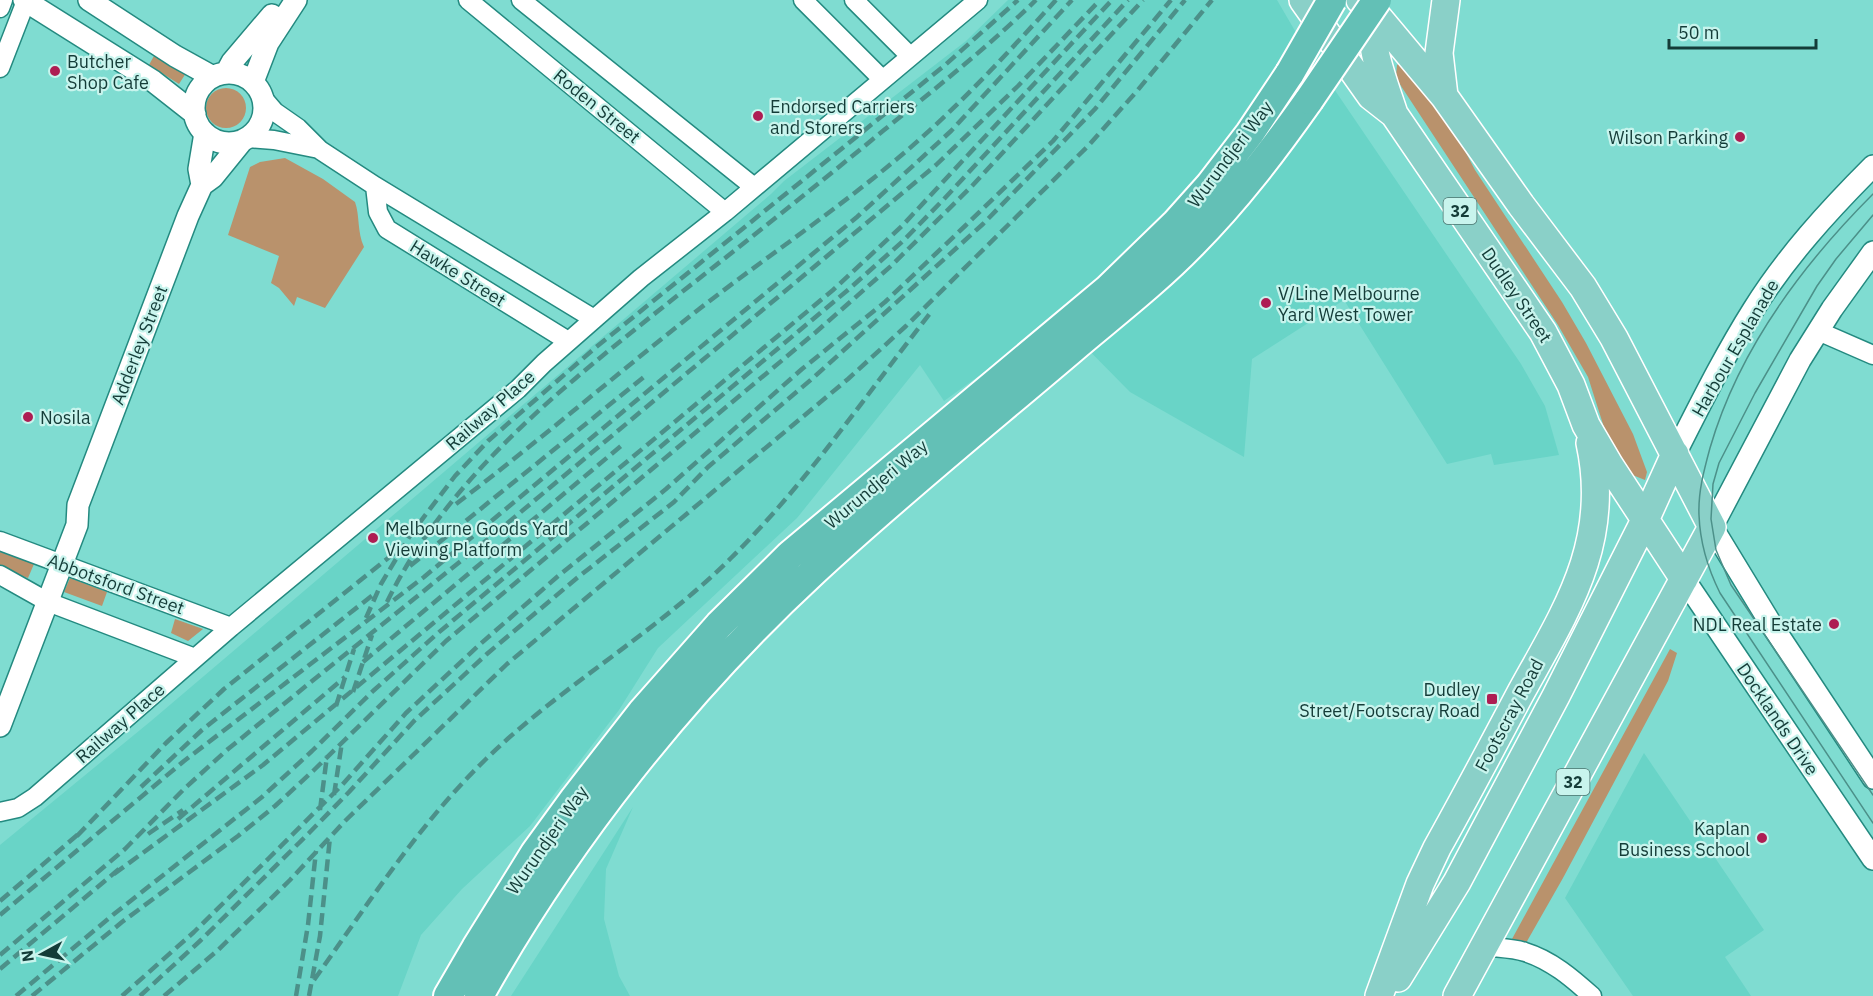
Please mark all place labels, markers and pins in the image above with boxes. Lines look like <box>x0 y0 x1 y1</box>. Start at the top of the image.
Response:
place label: Butcher Shop Cafe <box>67 50 149 94</box>
marker: Butcher Shop Cafe <box>48 64 62 78</box>
place label: Endorsed Carriers and Storers <box>770 95 915 139</box>
marker: Endorsed Carriers and Storers <box>751 109 765 123</box>
place label: Wilson Parking <box>1609 126 1728 149</box>
marker: Wilson Parking <box>1733 130 1747 144</box>
place label: V/Line Melbourne Yard West Tower <box>1278 282 1420 326</box>
marker: V/Line Melbourne Yard West Tower <box>1259 296 1273 310</box>
place label: Nosila <box>40 406 91 429</box>
marker: Nosila <box>21 410 35 424</box>
place label: Melbourne Goods Yard Viewing Platform <box>385 517 569 561</box>
marker: Melbourne Goods Yard Viewing Platform <box>366 531 380 545</box>
place label: NDL Real Estate <box>1693 613 1822 636</box>
marker: NDL Real Estate <box>1827 617 1841 631</box>
place label: Dudley Street/Footscray Road <box>1299 678 1480 722</box>
marker: Dudley Street/Footscray Road <box>1485 692 1499 706</box>
place label: Kaplan Business School <box>1618 817 1750 861</box>
marker: Kaplan Business School <box>1755 831 1769 845</box>

